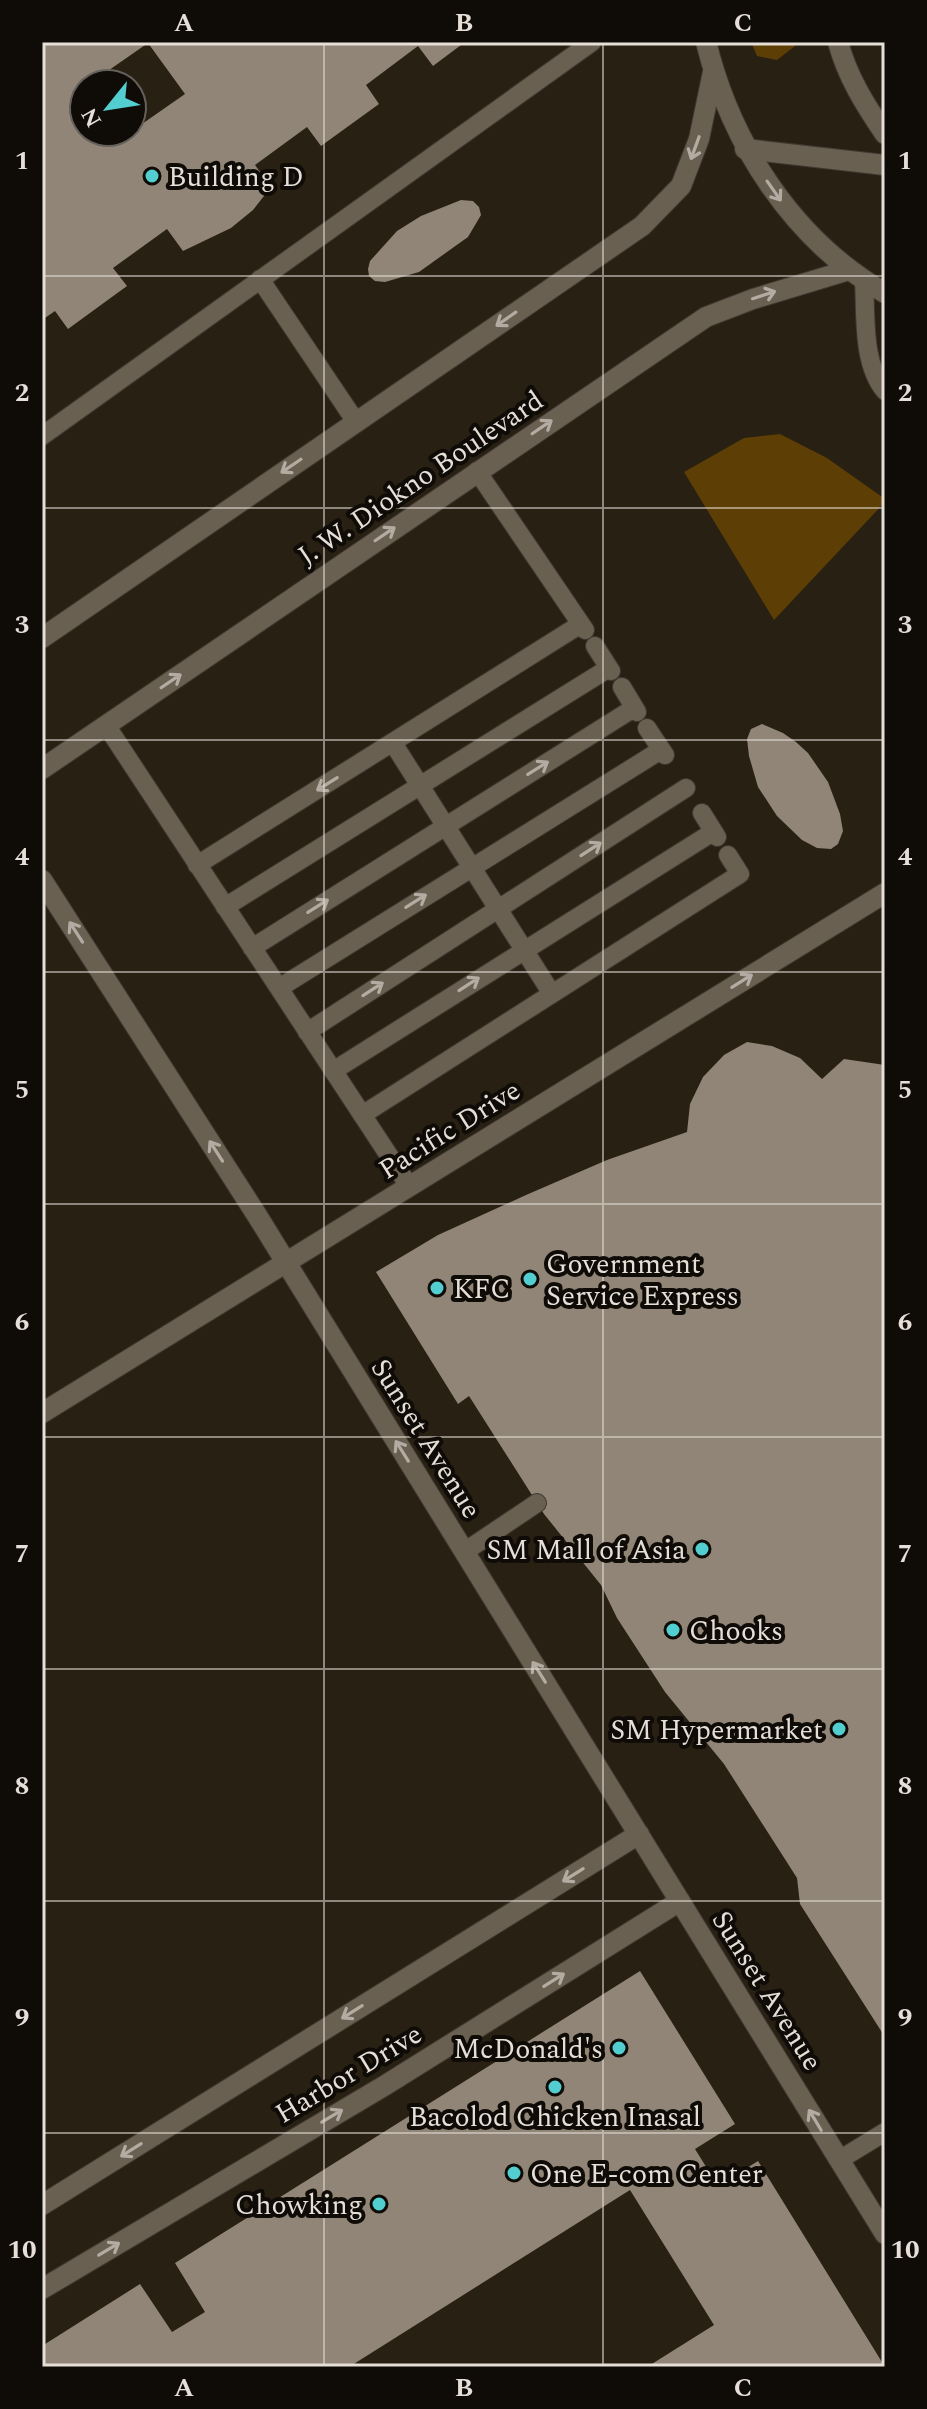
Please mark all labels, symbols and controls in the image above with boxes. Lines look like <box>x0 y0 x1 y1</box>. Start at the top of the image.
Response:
text: A <box>174 3 194 43</box>
text: B <box>455 3 473 43</box>
text: C <box>734 3 752 43</box>
north arrow <box>68 68 148 148</box>
text: N <box>73 101 111 133</box>
one-way arrow <box>686 135 701 160</box>
text: 1 <box>15 141 29 181</box>
text: 1 <box>898 141 912 181</box>
place label: Building D <box>168 156 304 199</box>
marker: Building D <box>143 167 161 185</box>
one-way arrow <box>766 179 782 201</box>
one-way arrow <box>751 287 777 302</box>
one-way arrow <box>496 310 518 327</box>
text: 2 <box>15 373 29 413</box>
text: 2 <box>898 373 912 413</box>
street label: J. W. Diokno Boulevard <box>289 380 552 577</box>
one-way arrow <box>530 419 553 435</box>
one-way arrow <box>281 458 303 474</box>
one-way arrow <box>374 526 396 542</box>
text: 3 <box>15 605 29 645</box>
text: 3 <box>898 605 912 645</box>
one-way arrow <box>159 673 181 689</box>
one-way arrow <box>527 760 549 777</box>
one-way arrow <box>316 776 338 792</box>
text: 4 <box>15 837 30 877</box>
text: 4 <box>898 837 913 877</box>
one-way arrow <box>579 840 602 856</box>
one-way arrow <box>404 892 426 909</box>
one-way arrow <box>306 898 329 914</box>
one-way arrow <box>67 922 84 944</box>
one-way arrow <box>730 973 752 989</box>
one-way arrow <box>458 976 480 992</box>
one-way arrow <box>361 981 383 998</box>
text: 5 <box>15 1070 29 1110</box>
street label: Pacific Drive <box>370 1070 529 1191</box>
text: 5 <box>898 1070 912 1110</box>
one-way arrow <box>207 1141 224 1163</box>
place label: Government Service Express <box>546 1243 739 1318</box>
place label: KFC <box>453 1268 511 1311</box>
marker: Government Service Express <box>521 1270 539 1288</box>
marker: KFC <box>428 1279 446 1297</box>
text: 6 <box>15 1302 29 1342</box>
text: 6 <box>898 1302 912 1342</box>
street label: Sunset Avenue <box>359 1350 492 1527</box>
one-way arrow <box>394 1440 410 1463</box>
place label: SM Mall of Asia <box>486 1529 686 1572</box>
text: 7 <box>15 1534 29 1574</box>
text: 7 <box>898 1534 912 1574</box>
marker: SM Mall of Asia <box>693 1540 711 1558</box>
place label: Chooks <box>689 1610 783 1653</box>
marker: Chooks <box>664 1621 682 1639</box>
one-way arrow <box>531 1661 547 1684</box>
place label: SM Hypermarket <box>610 1709 823 1752</box>
marker: SM Hypermarket <box>830 1720 848 1738</box>
text: 8 <box>15 1766 29 1806</box>
text: 8 <box>898 1766 912 1806</box>
one-way arrow <box>562 1867 584 1884</box>
street label: Sunset Avenue <box>700 1902 833 2079</box>
one-way arrow <box>542 1971 565 1987</box>
text: 9 <box>15 1998 29 2038</box>
text: 9 <box>898 1998 912 2038</box>
one-way arrow <box>341 2005 364 2021</box>
street label: Harbor Drive <box>267 2013 431 2135</box>
place label: McDonald's <box>453 2028 603 2071</box>
marker: McDonald's <box>610 2039 628 2057</box>
marker: Bacolod Chicken Inasal <box>546 2078 564 2096</box>
place label: Bacolod Chicken Inasal <box>409 2096 701 2139</box>
one-way arrow <box>320 2108 344 2123</box>
one-way arrow <box>807 2109 823 2132</box>
one-way arrow <box>120 2142 143 2158</box>
place label: One E-com Center <box>530 2153 763 2196</box>
marker: One E-com Center <box>505 2164 523 2182</box>
place label: Chowking <box>235 2184 363 2227</box>
marker: Chowking <box>370 2195 388 2213</box>
text: 10 <box>7 2230 37 2270</box>
text: 10 <box>890 2230 920 2270</box>
one-way arrow <box>97 2241 120 2257</box>
text: A <box>174 2368 194 2408</box>
text: B <box>455 2368 473 2408</box>
text: C <box>734 2368 752 2408</box>

